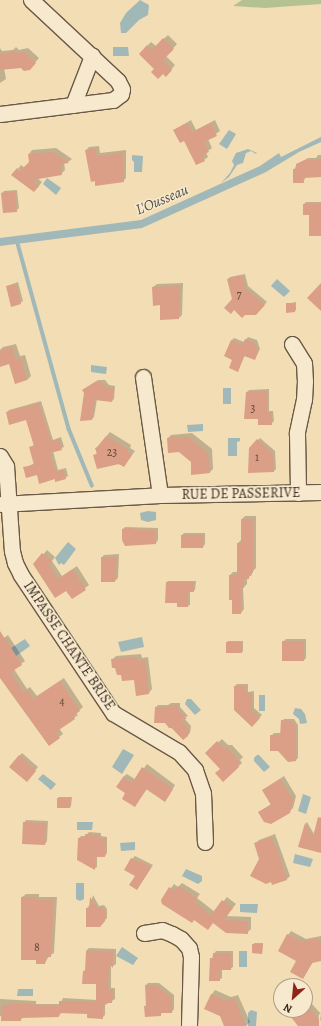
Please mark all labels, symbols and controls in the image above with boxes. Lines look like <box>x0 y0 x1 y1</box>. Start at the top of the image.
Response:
water label: L'Ousseau <box>133 181 191 219</box>
house number: 7 <box>236 288 242 302</box>
house number: 3 <box>251 402 255 416</box>
house number: 23 <box>107 446 117 460</box>
house number: 1 <box>255 451 259 465</box>
street label: RUE DE PASSERIVE <box>181 485 301 503</box>
street label: IMPASSE CHANTE BRISE <box>20 578 118 714</box>
house number: 4 <box>59 695 65 709</box>
house number: 8 <box>34 941 40 955</box>
north arrow <box>273 978 313 1018</box>
text: N <box>281 1000 295 1017</box>

